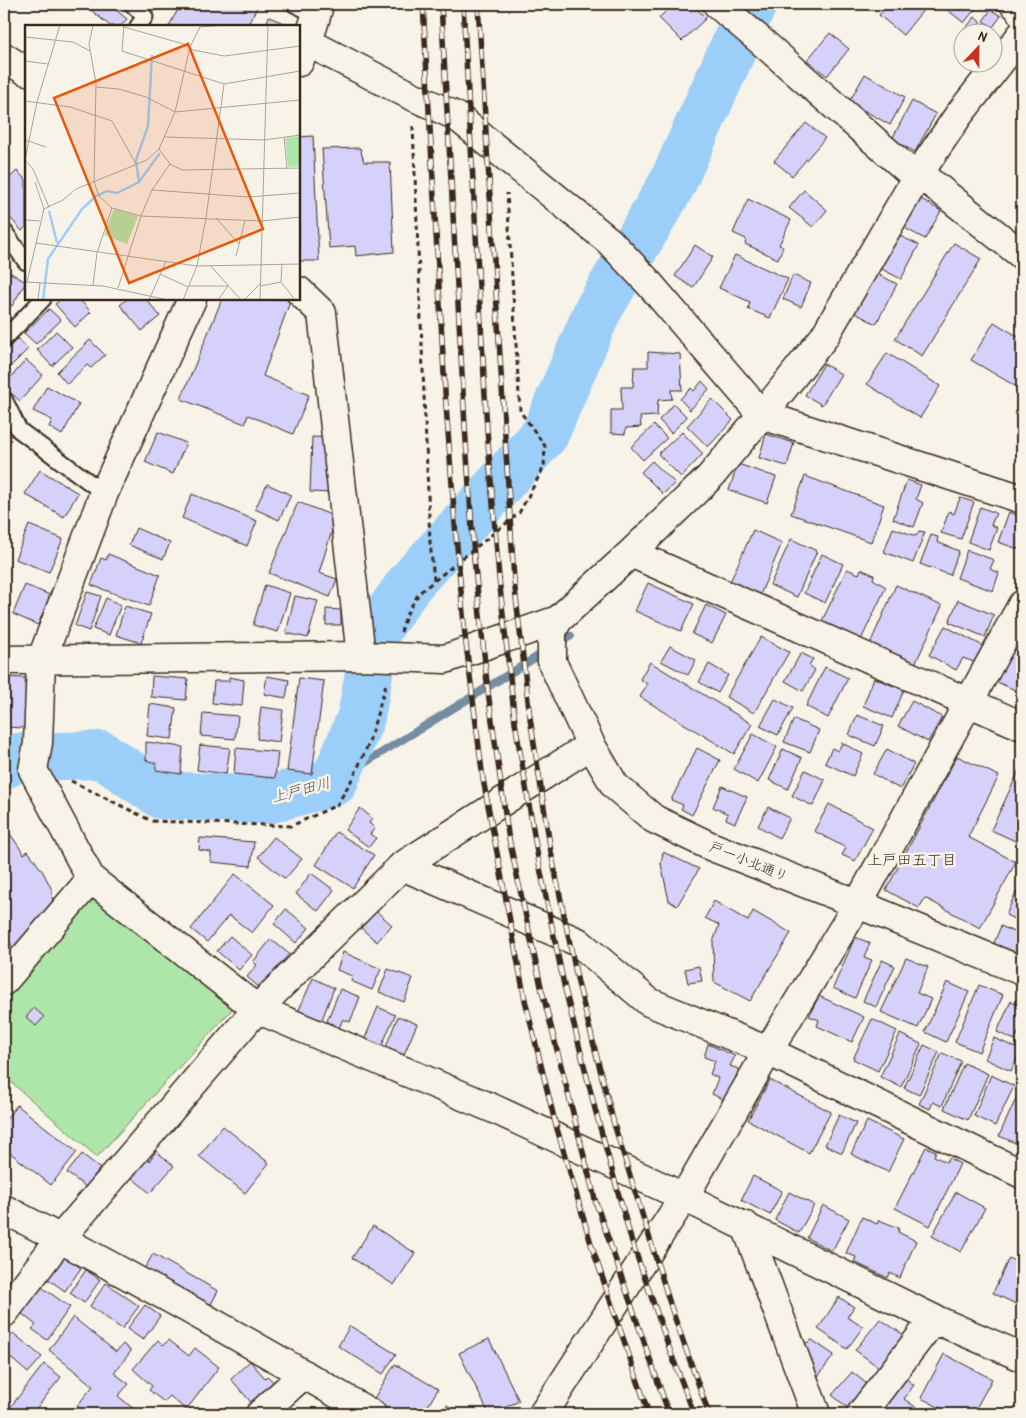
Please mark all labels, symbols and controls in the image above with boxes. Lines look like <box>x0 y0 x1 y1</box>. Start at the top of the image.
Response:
north arrow <box>954 22 1004 72</box>
inset map <box>25 25 300 300</box>
text: N <box>976 25 991 46</box>
water label: 上戸田川 <box>269 772 333 807</box>
street label: 戸一小北通り <box>707 836 792 885</box>
district label: 上戸田五丁目 <box>867 849 957 870</box>

